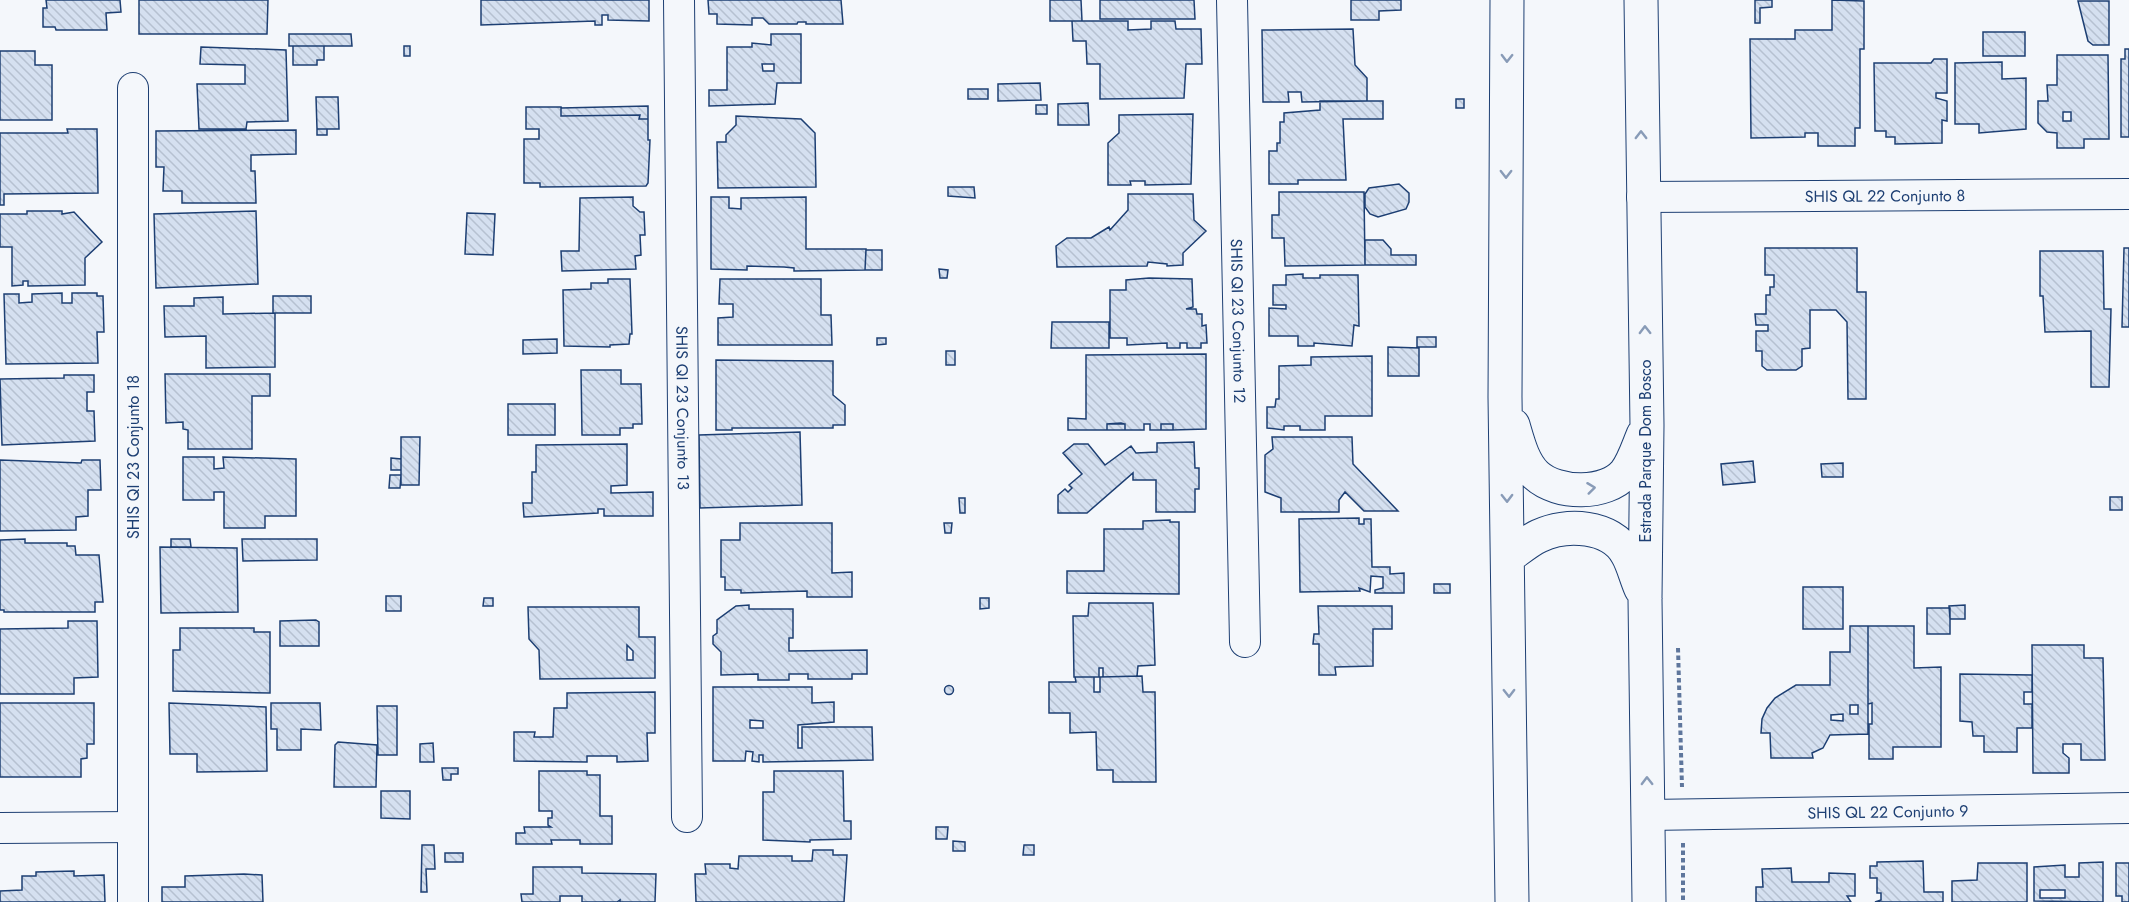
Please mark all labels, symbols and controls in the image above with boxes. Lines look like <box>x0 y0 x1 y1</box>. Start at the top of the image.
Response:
one-way arrow <box>1501 53 1513 62</box>
one-way arrow <box>1635 131 1648 140</box>
one-way arrow <box>1500 169 1512 178</box>
street label: SHIS QL 22 Conjunto 8 <box>1805 184 1965 208</box>
street label: SHIS QI 23 Conjunto 12 <box>1225 238 1251 403</box>
street label: SHIS QI 23 Conjunto 13 <box>670 326 695 490</box>
one-way arrow <box>1639 326 1651 335</box>
street label: Estrada Parque Dom Bosco <box>1634 359 1657 543</box>
street label: SHIS QI 23 Conjunto 18 <box>122 375 145 539</box>
one-way arrow <box>1587 482 1596 495</box>
one-way arrow <box>1501 493 1513 502</box>
one-way arrow <box>1503 688 1516 697</box>
one-way arrow <box>1641 776 1653 785</box>
street label: SHIS QL 22 Conjunto 9 <box>1807 799 1969 825</box>

